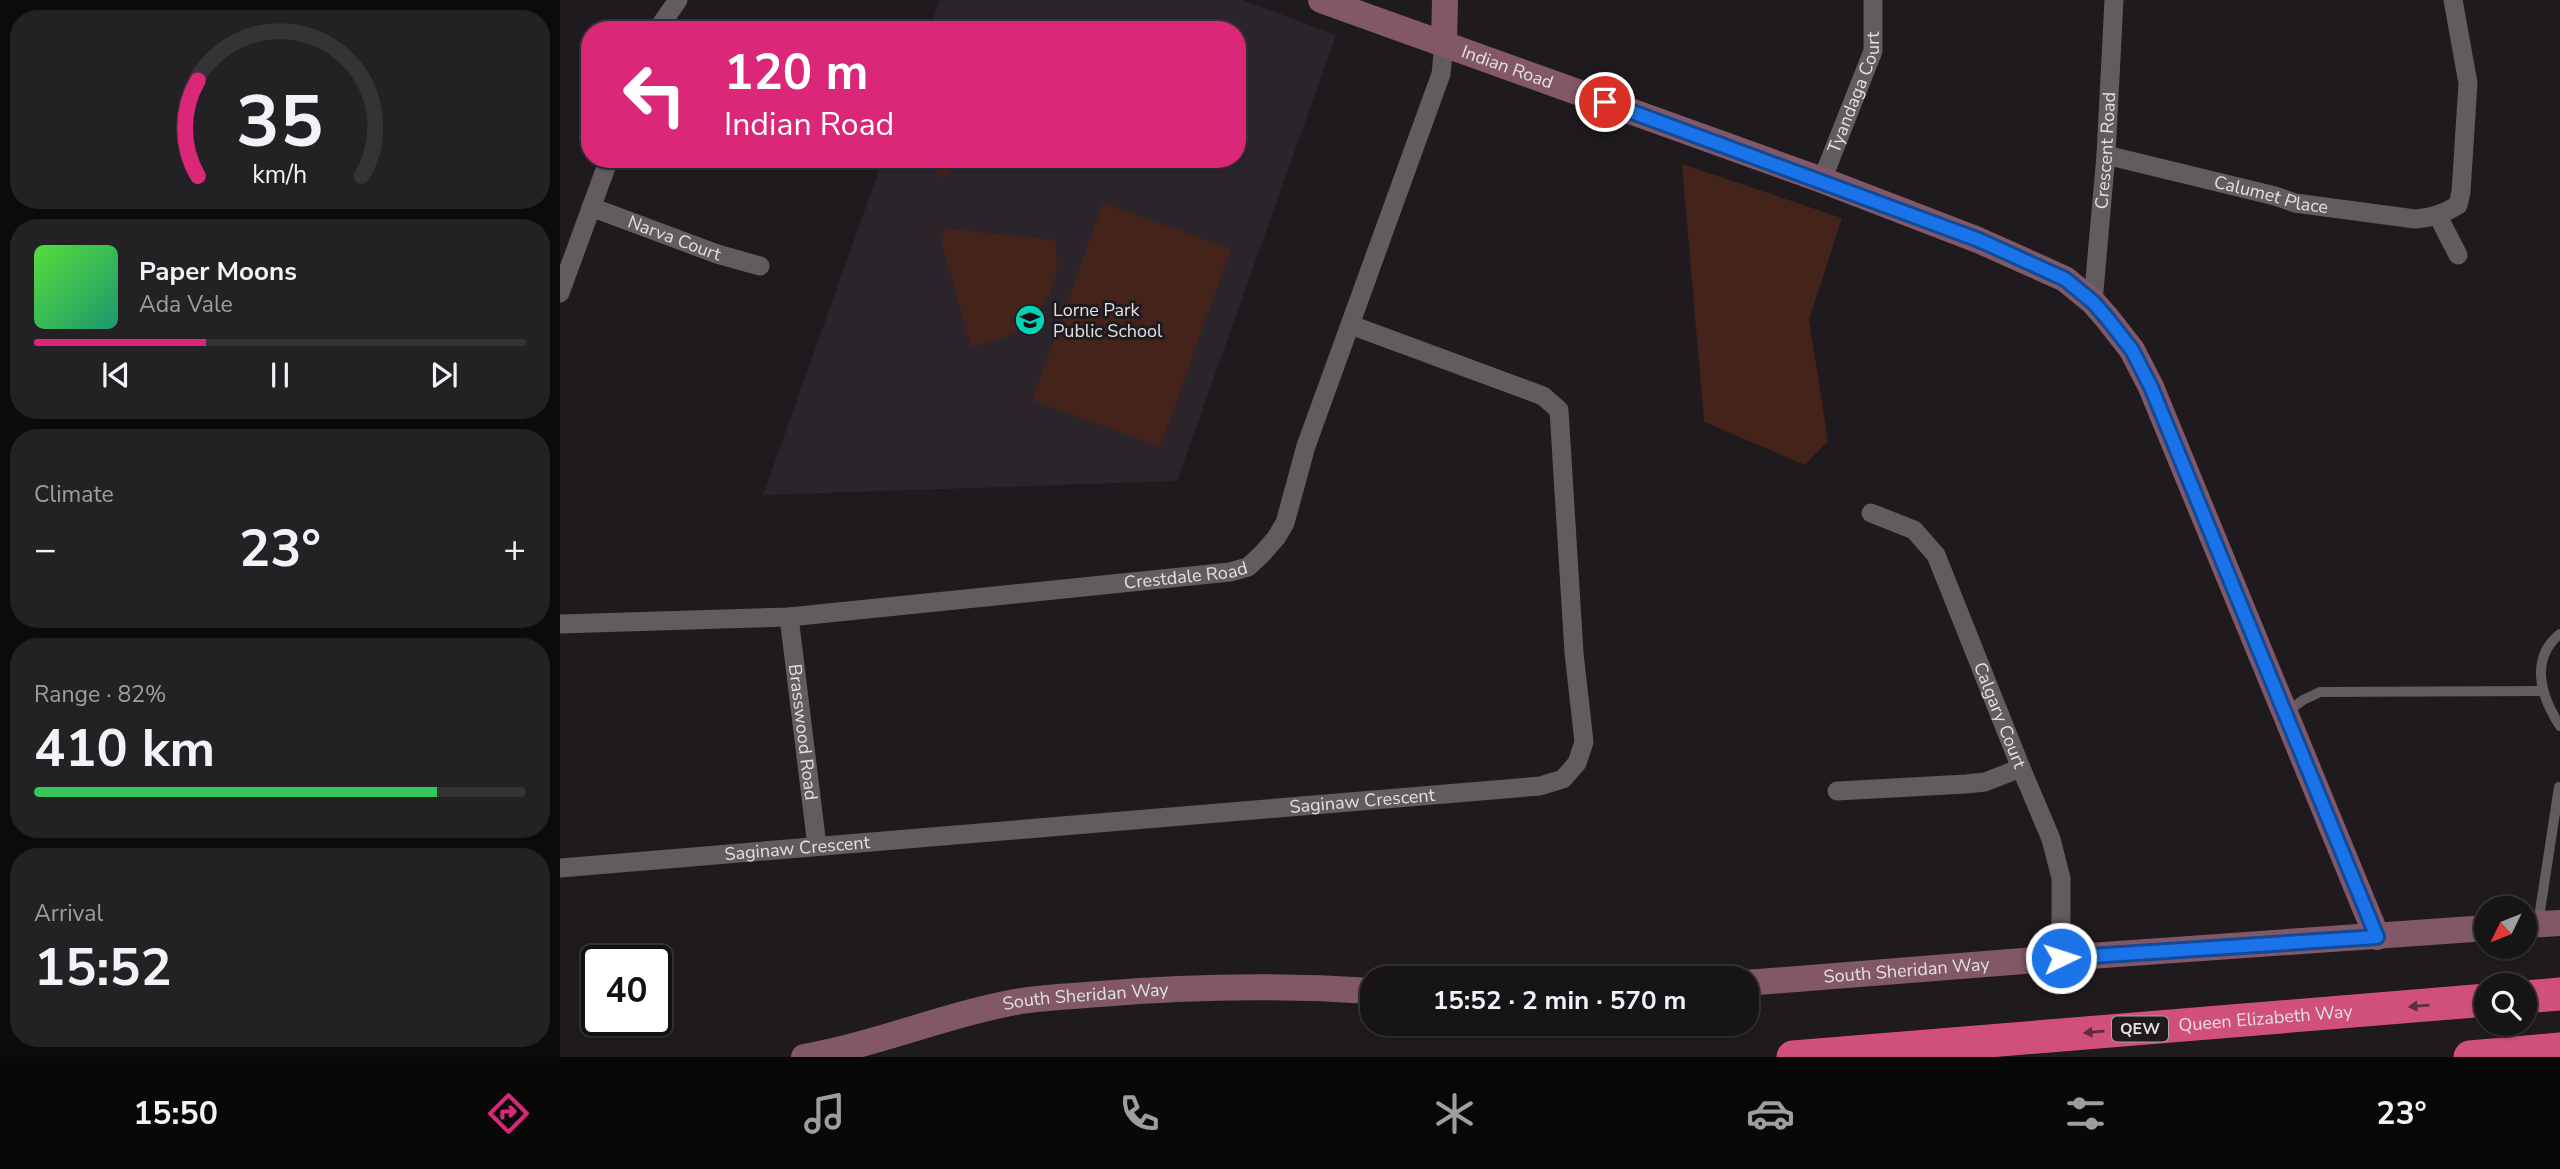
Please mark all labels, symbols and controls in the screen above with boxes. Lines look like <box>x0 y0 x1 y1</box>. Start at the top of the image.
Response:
street label: Tyandaga Court <box>1822 31 1885 157</box>
text: 120 m <box>724 39 868 106</box>
street label: Indian Road <box>1458 39 1557 94</box>
icon: left <box>609 49 700 140</box>
text: 35 <box>236 72 324 172</box>
pin <box>1575 72 1635 132</box>
icon: arrive <box>1586 83 1624 121</box>
street label: Crescent Road <box>2089 91 2121 210</box>
text: Indian Road <box>724 103 894 146</box>
text: km/h <box>252 158 308 192</box>
street label: Calumet Place <box>2212 170 2330 219</box>
street label: Narva Court <box>624 210 724 267</box>
text: Paper Moons <box>139 254 297 289</box>
text: Ada Vale <box>139 289 233 320</box>
place label: Lorne Park Public School <box>1053 298 1163 343</box>
school or university icon: Lorne Park Public School <box>1013 303 1047 337</box>
icon: previous <box>97 356 135 394</box>
icon: pause <box>261 356 299 394</box>
icon: next <box>425 356 463 394</box>
text: Climate <box>34 479 114 510</box>
text: 23° <box>239 513 321 584</box>
text: − <box>34 524 57 575</box>
text: + <box>503 524 526 575</box>
street label: Crestdale Road <box>1123 556 1250 595</box>
street label: Calgary Court <box>1968 658 2032 772</box>
street label: Brasswood Road <box>783 663 823 802</box>
text: Range · 82% <box>34 679 166 710</box>
text: 410 km <box>34 713 215 784</box>
street label: Saginaw Crescent <box>1289 783 1437 819</box>
street label: Saginaw Crescent <box>724 830 872 866</box>
north arrow <box>2474 896 2538 959</box>
map controls <box>2474 896 2537 1036</box>
text: Arrival <box>34 898 103 929</box>
position arrow <box>2024 921 2098 995</box>
text: 15:52 <box>34 932 172 1003</box>
speed limit sign: 40 <box>581 945 672 1036</box>
street label: South Sheridan Way <box>1823 952 1991 989</box>
button: search <box>2474 973 2537 1036</box>
street label: South Sheridan Way <box>1001 977 1170 1016</box>
text: 15:52 · 2 min · 570 m <box>1433 983 1686 1018</box>
street label: Queen Elizabeth Way <box>2177 999 2354 1037</box>
one-way arrow <box>2408 1001 2430 1012</box>
road number: QEW <box>2112 1016 2168 1042</box>
one-way arrow <box>2083 1027 2105 1038</box>
icon: directions <box>484 1089 533 1138</box>
icon: music <box>800 1089 849 1138</box>
icon: phone <box>1115 1089 1164 1138</box>
icon: climate <box>1430 1089 1479 1138</box>
icon: car <box>1746 1089 1795 1138</box>
icon: filters <box>2061 1089 2110 1138</box>
text: 15:50 <box>133 1092 218 1135</box>
text: 23° <box>2376 1092 2427 1135</box>

